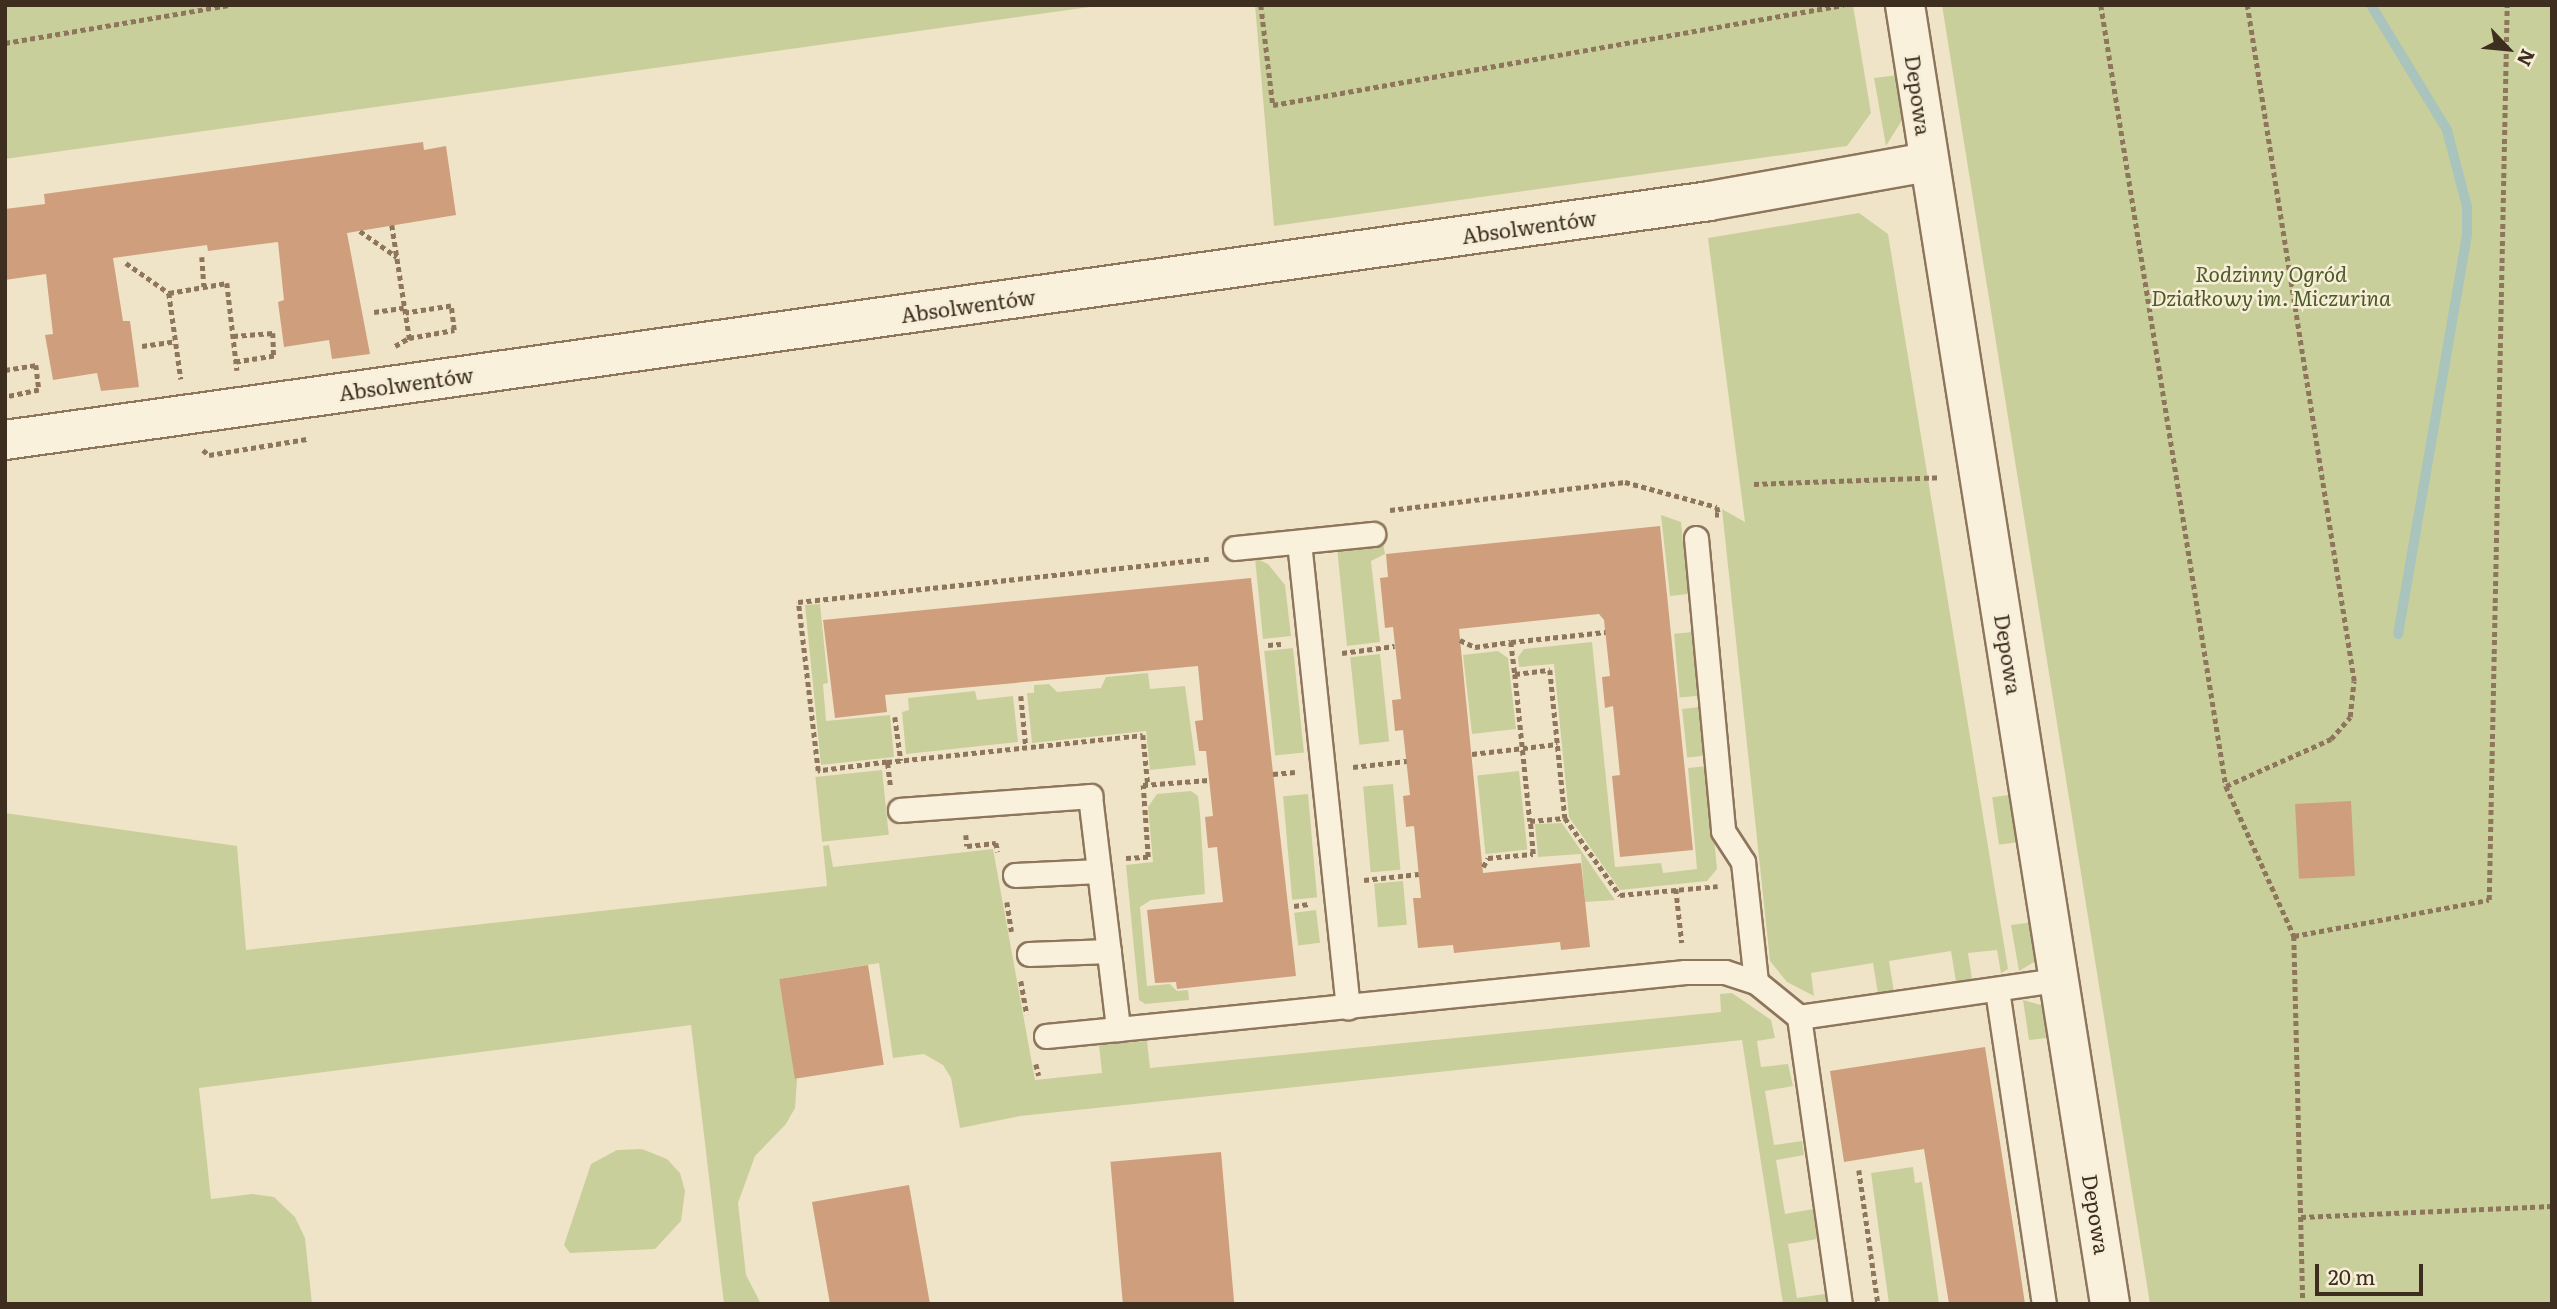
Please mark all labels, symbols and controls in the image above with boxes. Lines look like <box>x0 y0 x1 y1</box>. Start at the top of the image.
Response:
north arrow <box>2473 14 2543 84</box>
text: N <box>2511 45 2543 72</box>
street label: Depowa <box>1901 53 1937 137</box>
street label: Absolwentów <box>1460 204 1598 248</box>
park label: Rodzinny Ogród Działkowy im. Miczurina <box>2151 260 2391 310</box>
street label: Absolwentów <box>899 283 1037 327</box>
street label: Absolwentów <box>337 361 475 405</box>
street label: Depowa <box>1990 612 2028 696</box>
street label: Depowa <box>2078 1172 2116 1256</box>
scale bar <box>2319 1250 2428 1294</box>
text: 20 m <box>2328 1260 2375 1291</box>

